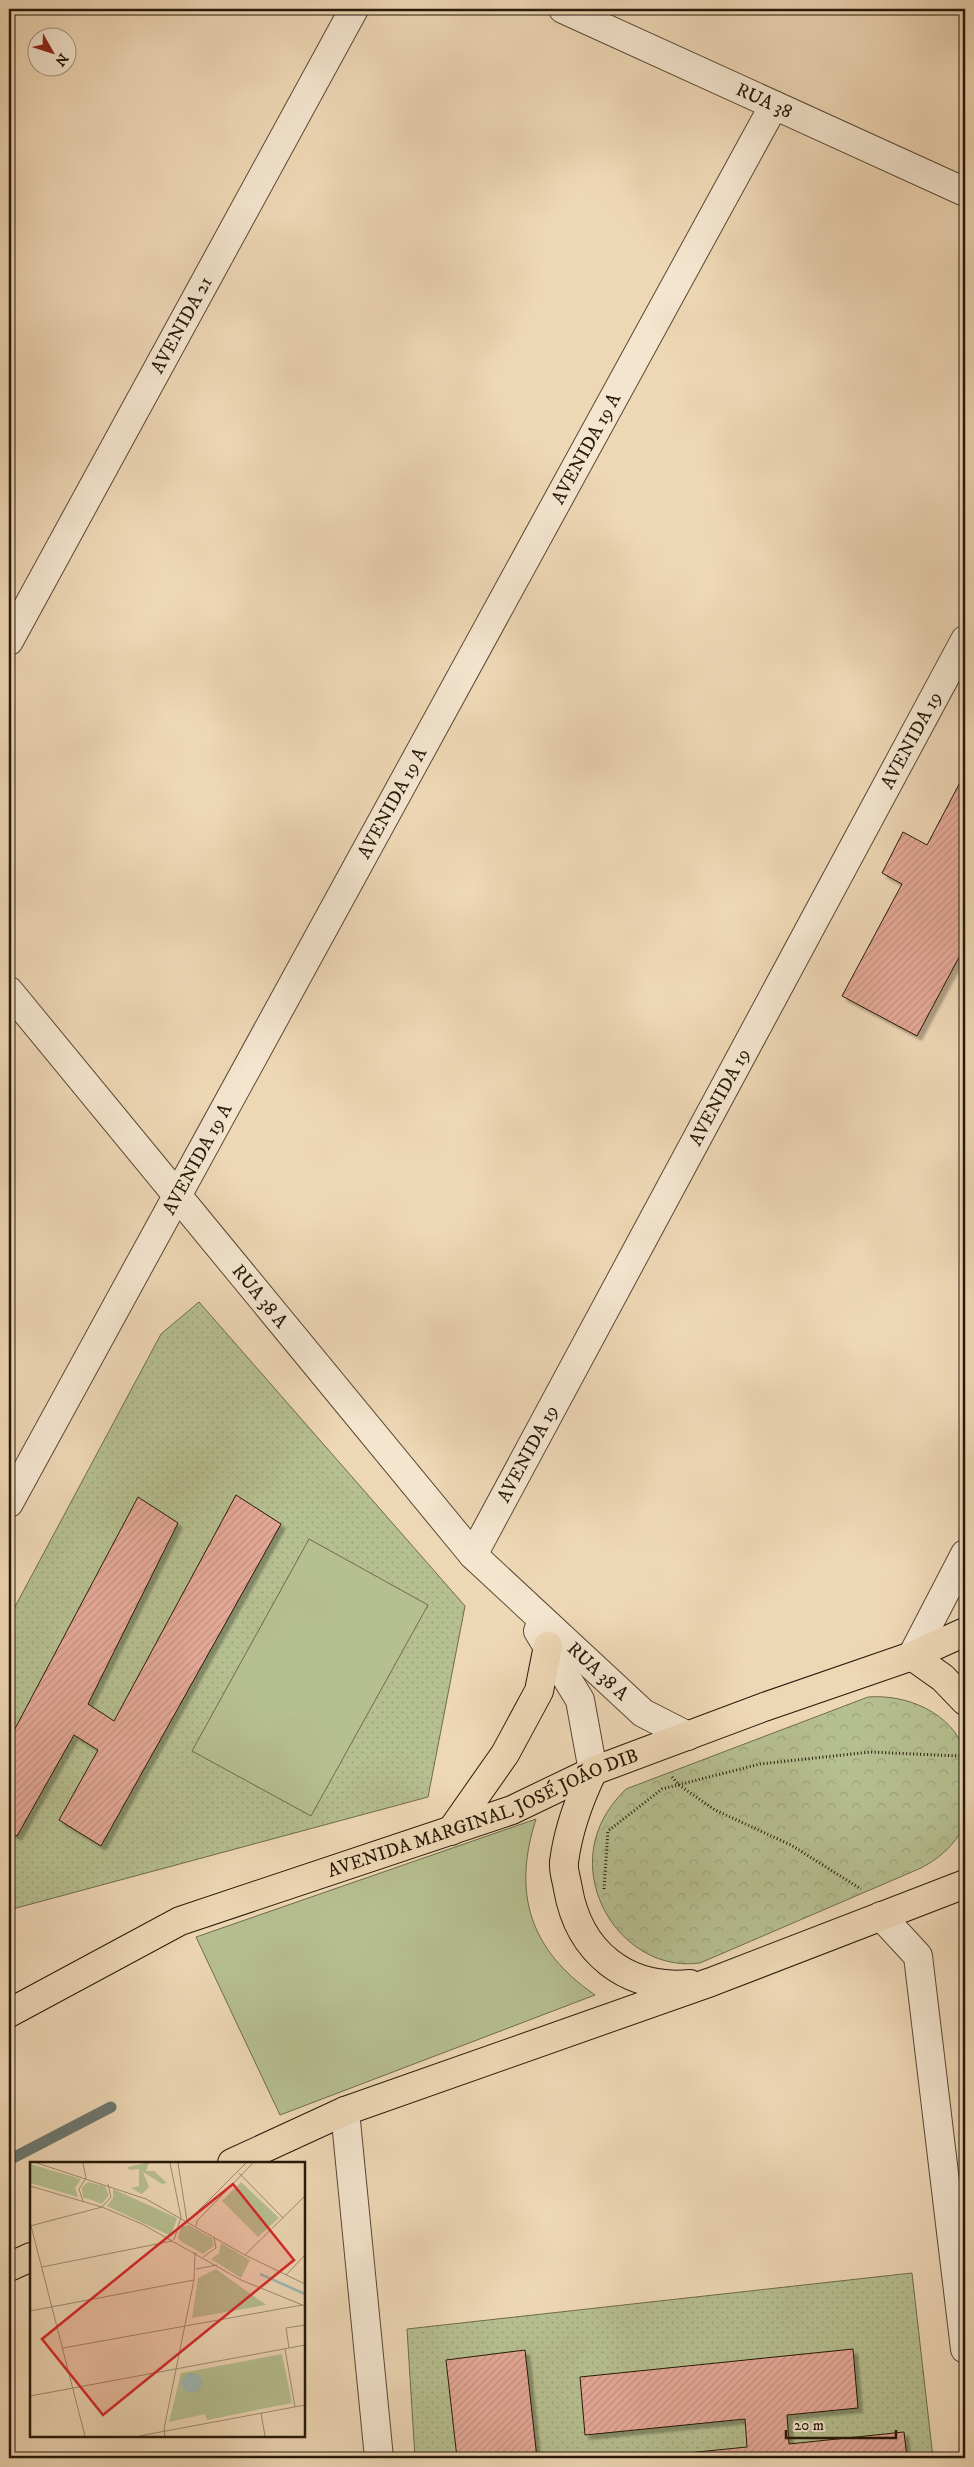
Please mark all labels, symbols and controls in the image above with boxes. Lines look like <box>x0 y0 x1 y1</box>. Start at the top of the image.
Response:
north arrow <box>28 28 78 78</box>
text: N <box>50 49 72 70</box>
street label: RUA 38 <box>732 78 796 123</box>
street label: AVENIDA 21 <box>146 273 217 377</box>
street label: AVENIDA 19 A <box>546 388 626 508</box>
street label: AVENIDA 19 <box>876 688 947 793</box>
street label: AVENIDA 19 A <box>352 743 432 863</box>
street label: AVENIDA 19 <box>684 1044 755 1150</box>
street label: AVENIDA 19 A <box>158 1099 237 1219</box>
street label: RUA 38 A <box>227 1260 293 1333</box>
street label: AVENIDA 19 <box>492 1401 563 1506</box>
street label: RUA 38 A <box>563 1637 634 1706</box>
street label: AVENIDA MARGINAL JOSÉ JOÃO DIB <box>325 1744 641 1882</box>
inset map <box>30 2162 305 2437</box>
scale bar <box>786 2407 896 2439</box>
text: 20 m <box>794 2416 824 2435</box>

